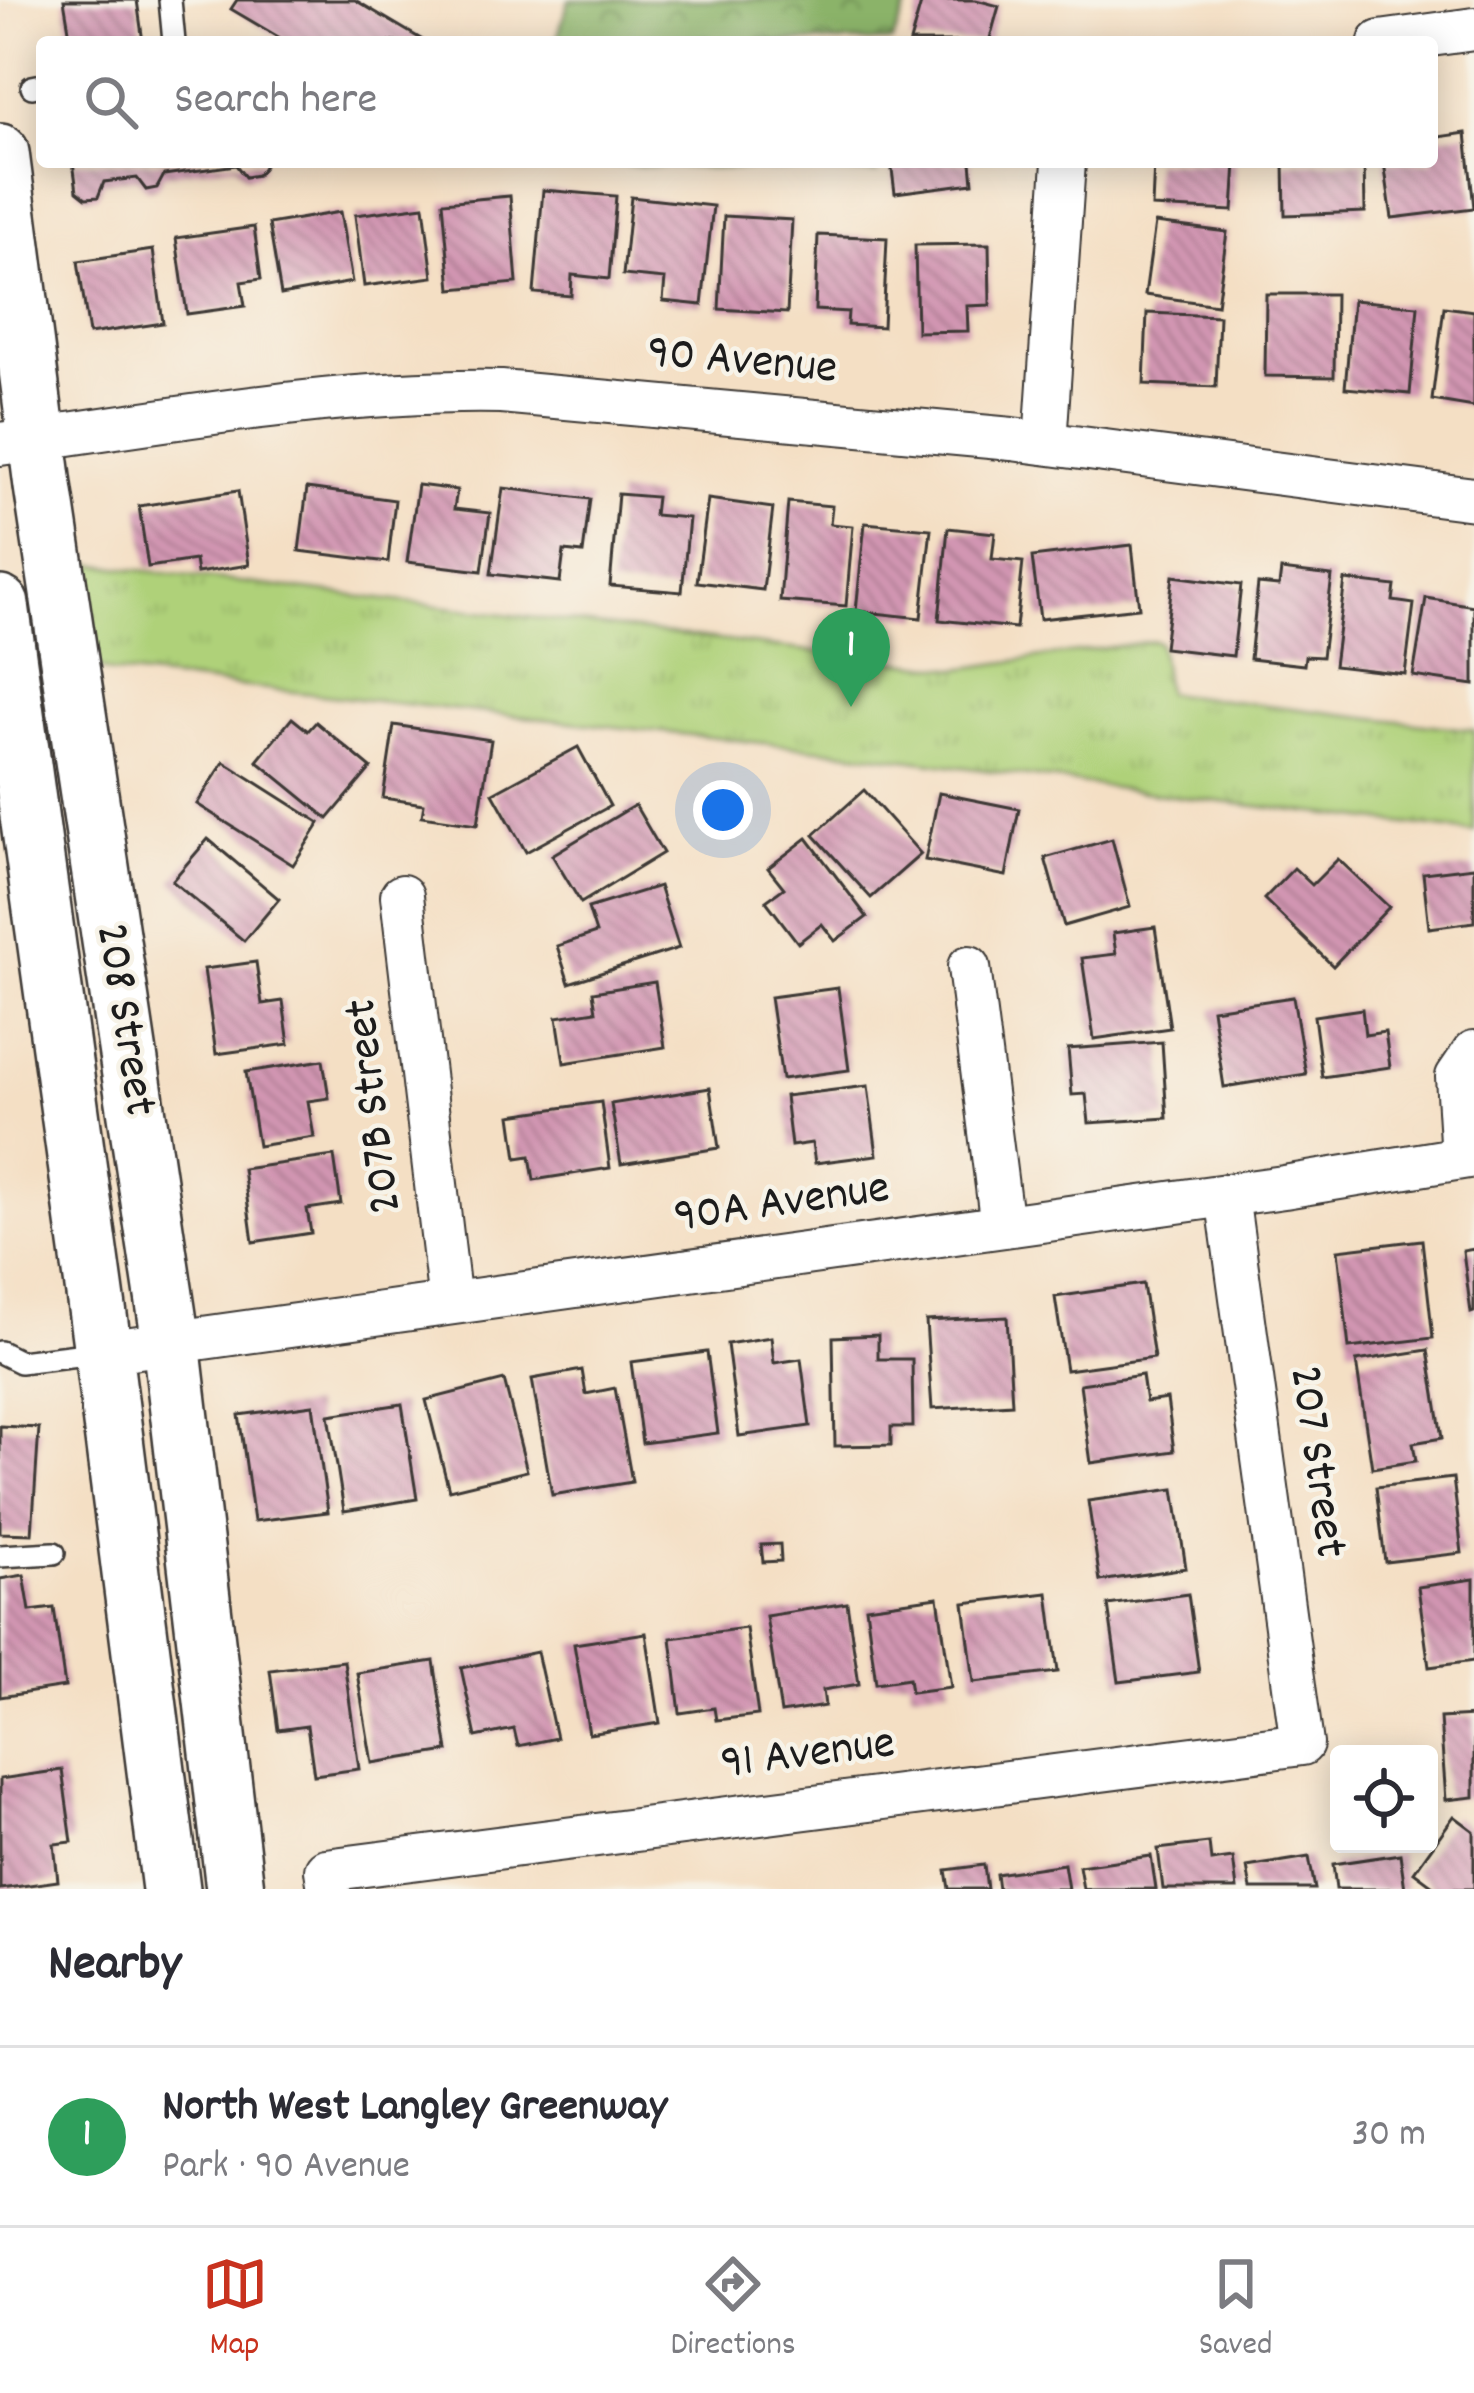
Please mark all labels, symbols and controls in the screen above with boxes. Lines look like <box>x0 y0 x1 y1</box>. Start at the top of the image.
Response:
search box <box>36 36 1438 168</box>
icon: search <box>78 69 144 135</box>
text: Search here <box>174 70 377 134</box>
street label: 90 Avenue <box>644 320 840 406</box>
pin: 1 <box>812 608 890 707</box>
your location <box>693 780 753 840</box>
street label: 208 Street <box>74 919 172 1121</box>
street label: 207B Street <box>329 995 423 1217</box>
street label: 90A Avenue <box>670 1156 894 1254</box>
street label: 207 Street <box>1267 1362 1363 1562</box>
street label: 91 Avenue <box>717 1711 899 1801</box>
map controls <box>1330 1745 1438 1853</box>
button: locate <box>1330 1745 1438 1853</box>
text: Nearby <box>48 1931 181 2003</box>
text: North West Langley Greenway <box>162 2077 667 2141</box>
text: 1 <box>83 2109 91 2164</box>
text: 30 m <box>1352 2109 1426 2164</box>
text: Park · 90 Avenue <box>162 2141 410 2196</box>
tab: Map <box>202 2251 268 2370</box>
tab: Directions <box>671 2251 796 2370</box>
tab: Saved <box>1199 2251 1272 2370</box>

